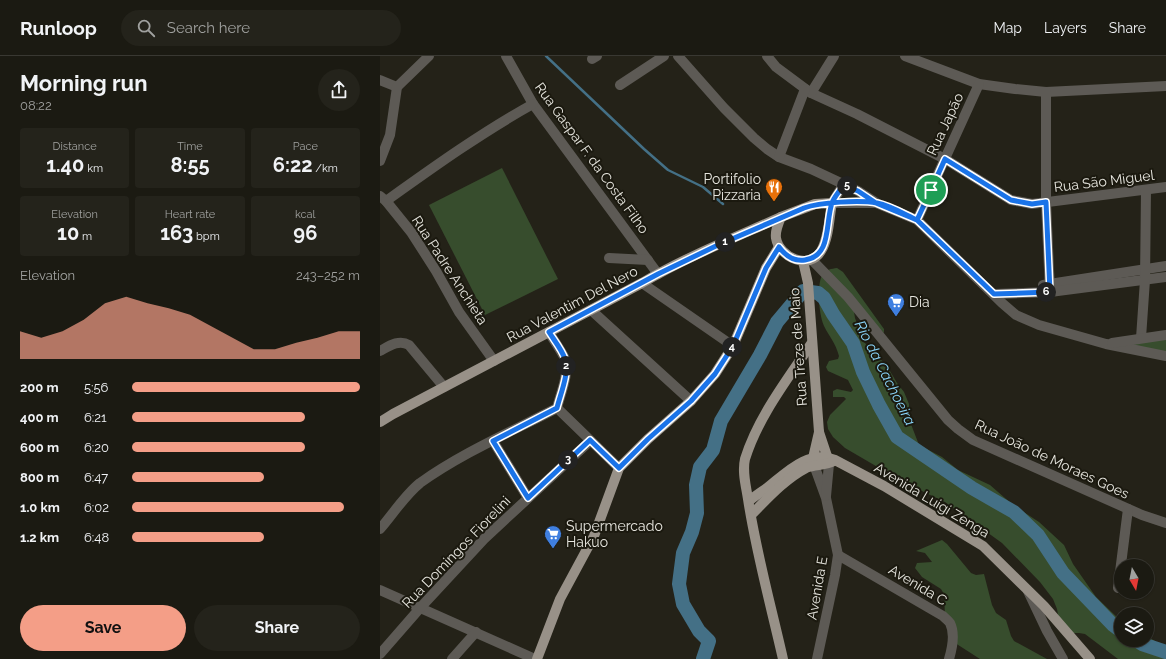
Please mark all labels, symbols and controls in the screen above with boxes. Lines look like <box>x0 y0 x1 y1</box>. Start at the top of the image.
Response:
search box <box>121 10 401 46</box>
text: Runloop <box>20 17 97 39</box>
icon: search <box>135 17 157 39</box>
text: Search here <box>167 19 250 37</box>
text: Map <box>994 20 1022 36</box>
text: Layers <box>1044 20 1087 36</box>
text: Share <box>1109 20 1146 36</box>
button: share <box>318 69 360 111</box>
text: Morning run <box>20 70 148 96</box>
street label: Rua Gaspar F. da Costa Filho <box>532 79 652 237</box>
street label: Rua Japão <box>924 90 966 158</box>
text: 08:22 <box>20 98 52 113</box>
text: Distance <box>53 140 97 153</box>
text: Time <box>177 140 203 153</box>
text: Pace <box>293 140 318 153</box>
text: 1.40 <box>46 153 84 177</box>
text: 8:55 <box>170 153 210 177</box>
text: 6:22 <box>273 153 312 177</box>
text: km <box>84 162 103 175</box>
text: /km <box>312 162 338 175</box>
street label: Rua São Miguel <box>1053 167 1155 195</box>
place label: Portifolio Pizzaria <box>704 171 761 203</box>
pin <box>914 173 948 207</box>
pin: 5 <box>837 176 857 196</box>
restaurant icon: Portifolio Pizzaria <box>764 177 784 202</box>
text: 5 <box>844 179 850 192</box>
icon: arrive <box>920 179 942 201</box>
text: Elevation <box>51 208 98 221</box>
text: Heart rate <box>165 208 215 221</box>
text: kcal <box>295 208 316 221</box>
street label: Rua Padre Anchieta <box>409 213 491 327</box>
text: 10 <box>57 221 79 245</box>
text: 163 <box>160 221 193 245</box>
text: 96 <box>293 221 317 245</box>
text: m <box>79 230 92 243</box>
text: bpm <box>193 230 220 243</box>
pin: 1 <box>715 232 735 252</box>
text: 1 <box>722 235 728 248</box>
street label: Rua Valentim Del Nero <box>504 263 640 345</box>
text: Elevation <box>20 268 75 283</box>
text: 243–252 m <box>296 268 360 283</box>
pin: 6 <box>1036 282 1056 302</box>
text: 6 <box>1043 285 1049 298</box>
street label: Rua Treze de Maio <box>786 287 810 407</box>
supermarket icon: Dia <box>886 292 906 317</box>
place label: Dia <box>909 294 930 310</box>
water label: Rio da Cachoeira <box>851 318 919 428</box>
pin: 4 <box>722 337 742 357</box>
text: 4 <box>729 340 735 353</box>
pin: 2 <box>556 356 576 376</box>
text: 2 <box>563 359 569 372</box>
text: 200 m <box>20 380 59 395</box>
text: 5:56 <box>84 380 108 395</box>
text: 400 m <box>20 410 59 425</box>
text: 6:21 <box>84 410 107 425</box>
street label: Rua João de Moraes Goes <box>972 416 1132 502</box>
text: 600 m <box>20 440 59 455</box>
text: 6:20 <box>84 440 109 455</box>
pin: 3 <box>558 450 578 470</box>
text: 3 <box>565 453 571 466</box>
street label: Avenida Luigi Zenga <box>871 459 993 541</box>
text: 800 m <box>20 470 59 485</box>
text: 6:47 <box>84 470 108 485</box>
street label: Rua Domingos Fiorelini <box>399 493 513 611</box>
text: 1.0 km <box>20 500 60 515</box>
text: 6:02 <box>84 500 109 515</box>
place label: Supermercado Hakuo <box>566 518 663 550</box>
supermarket icon: Supermercado Hakuo <box>543 524 563 549</box>
text: 1.2 km <box>20 530 59 545</box>
text: 6:48 <box>84 530 109 545</box>
street label: Avenida E <box>804 555 830 621</box>
north arrow <box>1114 559 1154 599</box>
map controls <box>1114 559 1154 647</box>
street label: Avenida C <box>886 561 950 609</box>
button: Save <box>20 605 186 651</box>
button: Share <box>194 605 360 651</box>
button: layers <box>1114 607 1154 647</box>

